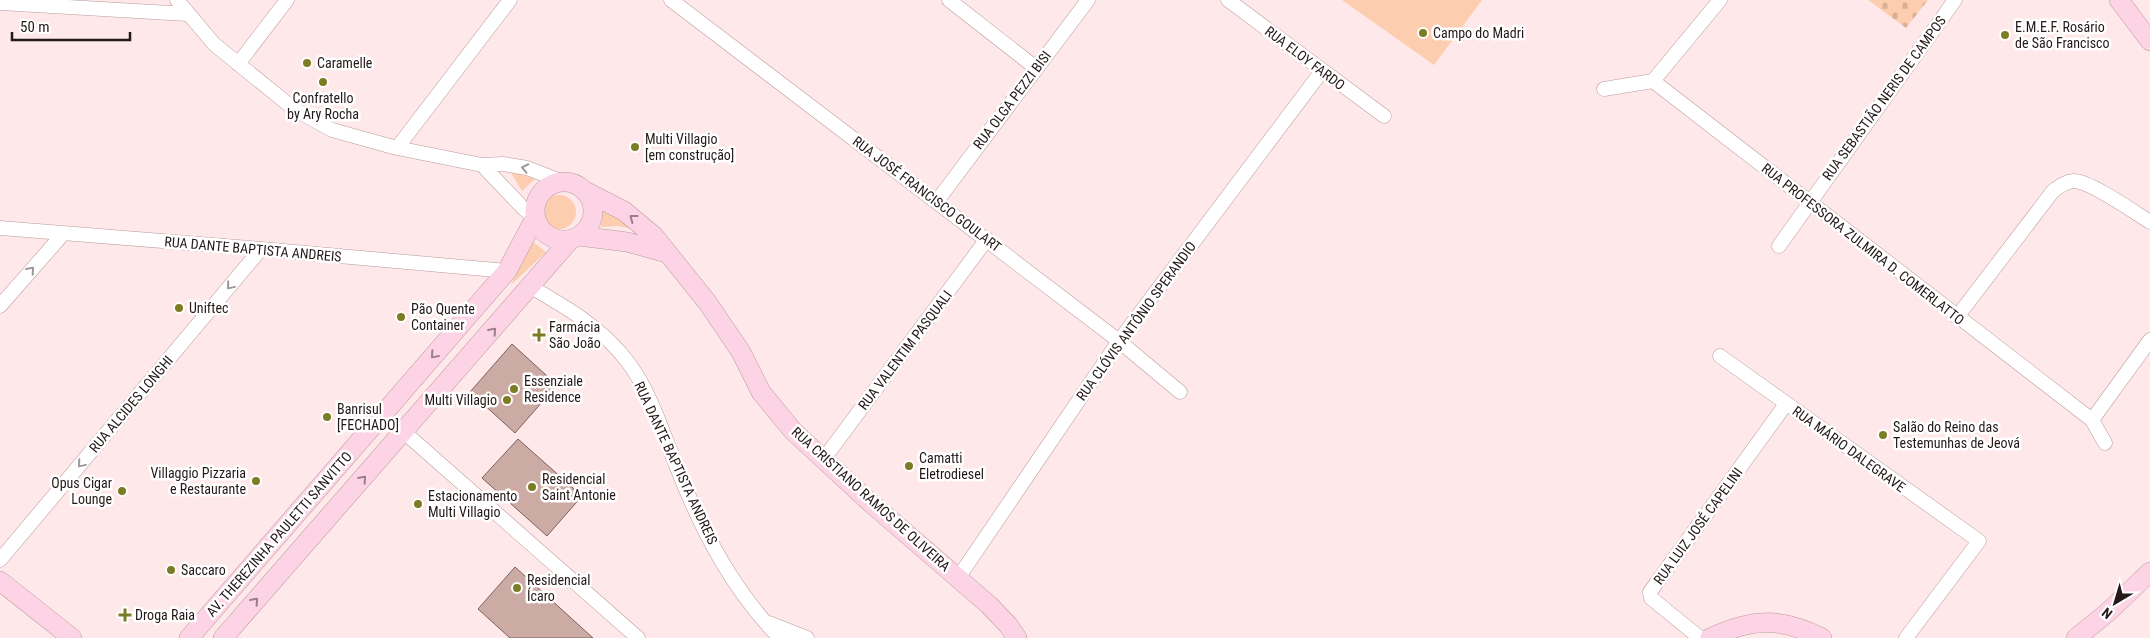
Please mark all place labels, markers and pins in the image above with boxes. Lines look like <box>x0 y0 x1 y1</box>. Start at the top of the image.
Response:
place label: E.M.E.F. Rosário de São Francisco <box>2015 19 2110 51</box>
place label: Campo do Madri <box>1433 25 1524 41</box>
marker: Campo do Madri <box>1417 27 1429 39</box>
marker: E.M.E.F. Rosário de São Francisco <box>1999 29 2011 41</box>
place label: Caramelle <box>317 55 373 71</box>
marker: Caramelle <box>301 57 313 69</box>
marker: Confratello by Ary Rocha <box>317 76 329 88</box>
place label: Confratello by Ary Rocha <box>287 90 359 122</box>
place label: Multi Villagio [em construção] <box>645 131 734 163</box>
marker: Multi Villagio [em construção] <box>629 141 641 153</box>
place label: Uniftec <box>189 300 228 316</box>
place label: Pão Quente Container <box>411 301 475 333</box>
marker: Uniftec <box>173 302 185 314</box>
marker: Pão Quente Container <box>395 311 407 323</box>
place label: Farmácia São João <box>549 319 601 351</box>
marker: Farmácia São João <box>533 329 545 341</box>
place label: Essenziale Residence <box>524 373 583 405</box>
marker: Essenziale Residence <box>508 383 520 395</box>
place label: Multi Villagio <box>425 392 497 408</box>
marker: Multi Villagio <box>501 394 513 406</box>
place label: Banrisul [FECHADO] <box>337 401 399 433</box>
marker: Banrisul [FECHADO] <box>321 411 333 423</box>
place label: Salão do Reino das Testemunhas de Jeová <box>1893 419 2020 451</box>
marker: Salão do Reino das Testemunhas de Jeová <box>1877 429 1889 441</box>
place label: Camatti Eletrodiesel <box>919 450 984 482</box>
marker: Camatti Eletrodiesel <box>903 460 915 472</box>
place label: Villaggio Pizzaria e Restaurante <box>150 465 246 497</box>
place label: Residencial Saint Antonie <box>542 471 616 503</box>
place label: Opus Cigar Lounge <box>51 475 112 507</box>
marker: Villaggio Pizzaria e Restaurante <box>250 475 262 487</box>
marker: Residencial Saint Antonie <box>526 481 538 493</box>
marker: Opus Cigar Lounge <box>116 485 128 497</box>
place label: Estacionamento Multi Villagio <box>428 488 517 520</box>
marker: Estacionamento Multi Villagio <box>412 498 424 510</box>
place label: Saccaro <box>181 562 226 578</box>
marker: Saccaro <box>165 564 177 576</box>
place label: Residencial Ícaro <box>527 572 590 604</box>
marker: Residencial Ícaro <box>511 582 523 594</box>
place label: Droga Raia <box>135 607 195 623</box>
marker: Droga Raia <box>119 609 131 621</box>

